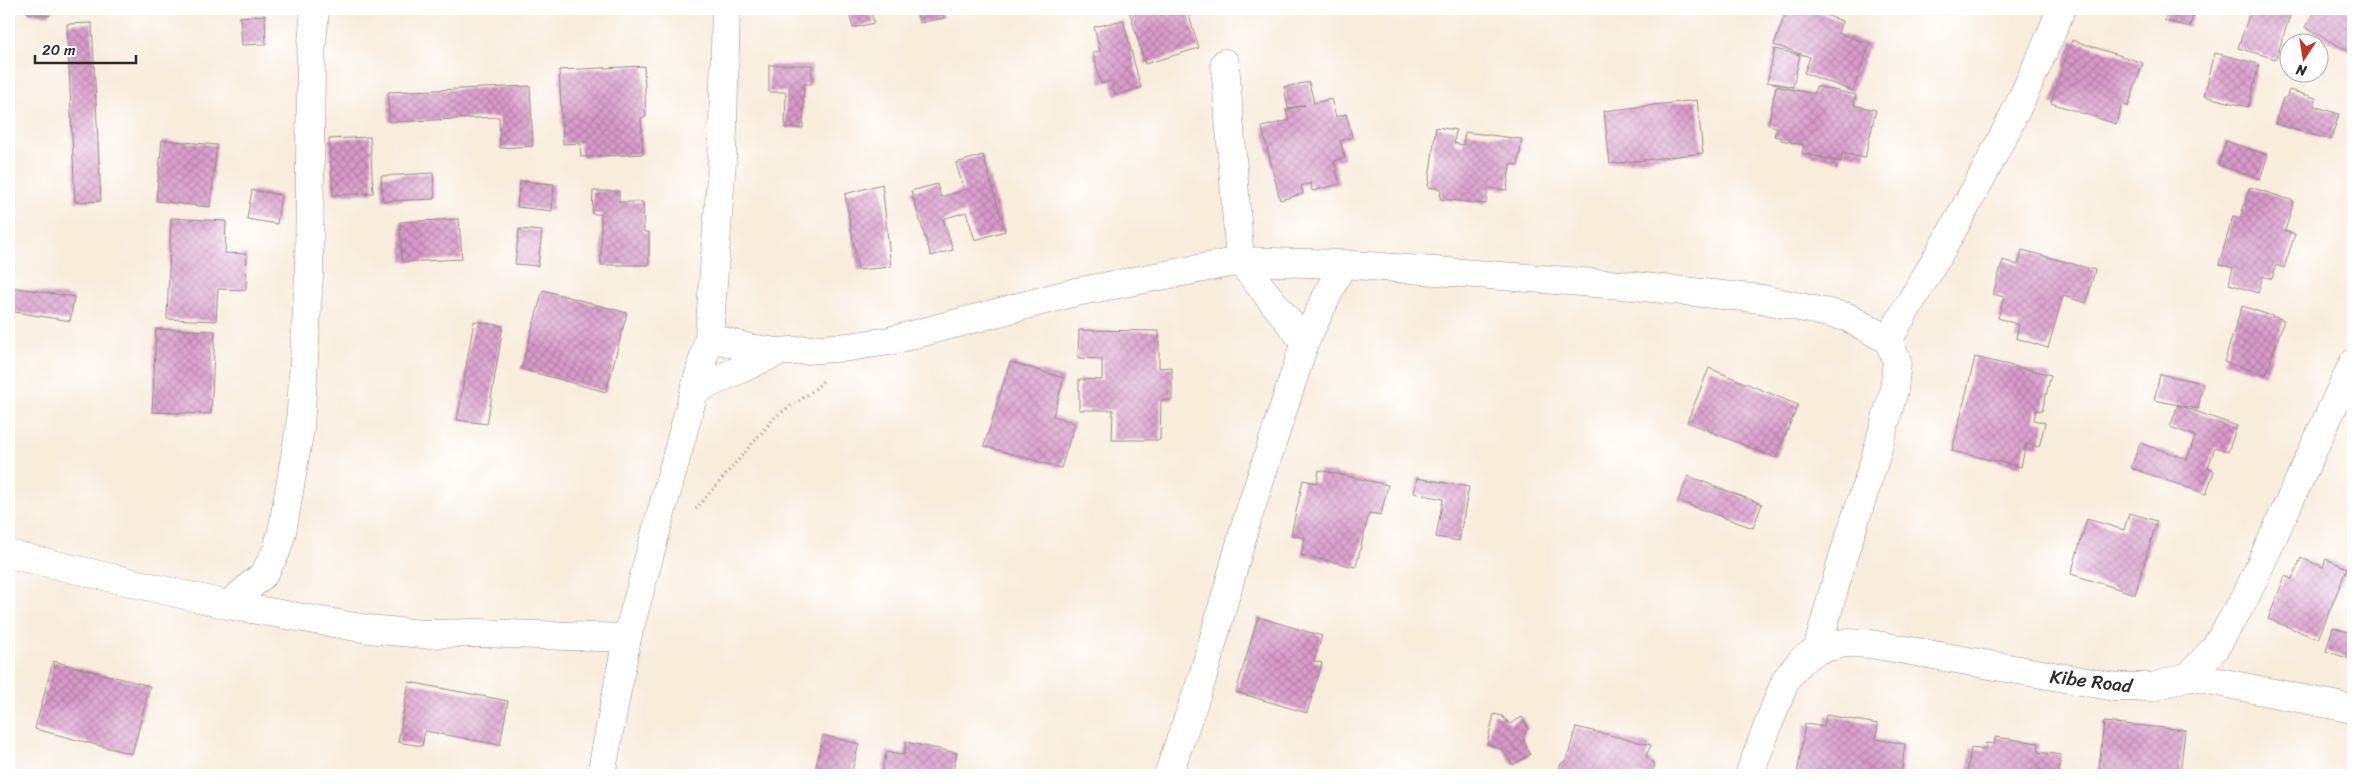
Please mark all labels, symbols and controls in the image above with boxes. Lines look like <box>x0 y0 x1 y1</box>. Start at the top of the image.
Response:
scale bar <box>35 32 136 64</box>
north arrow <box>2280 32 2330 82</box>
text: 20 m <box>42 37 76 63</box>
text: N <box>2294 57 2310 84</box>
street label: Kibe Road <box>2048 660 2135 703</box>

